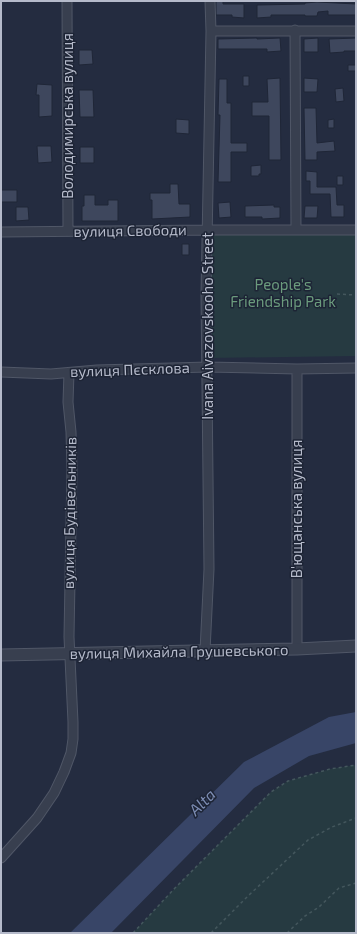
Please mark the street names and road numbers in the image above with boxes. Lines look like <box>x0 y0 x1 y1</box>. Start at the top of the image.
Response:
street label: Володимирська вулиця <box>58 33 77 199</box>
street label: вулиця Свободи <box>73 220 187 241</box>
street label: Ivana Aivazovskooho Street <box>198 232 216 420</box>
street label: вулиця Пєсклова <box>70 358 190 381</box>
street label: вулиця Будівельників <box>59 437 80 589</box>
street label: В'ющанська вулиця <box>287 440 306 578</box>
street label: вулиця Михайла Грушевського <box>69 640 289 663</box>

